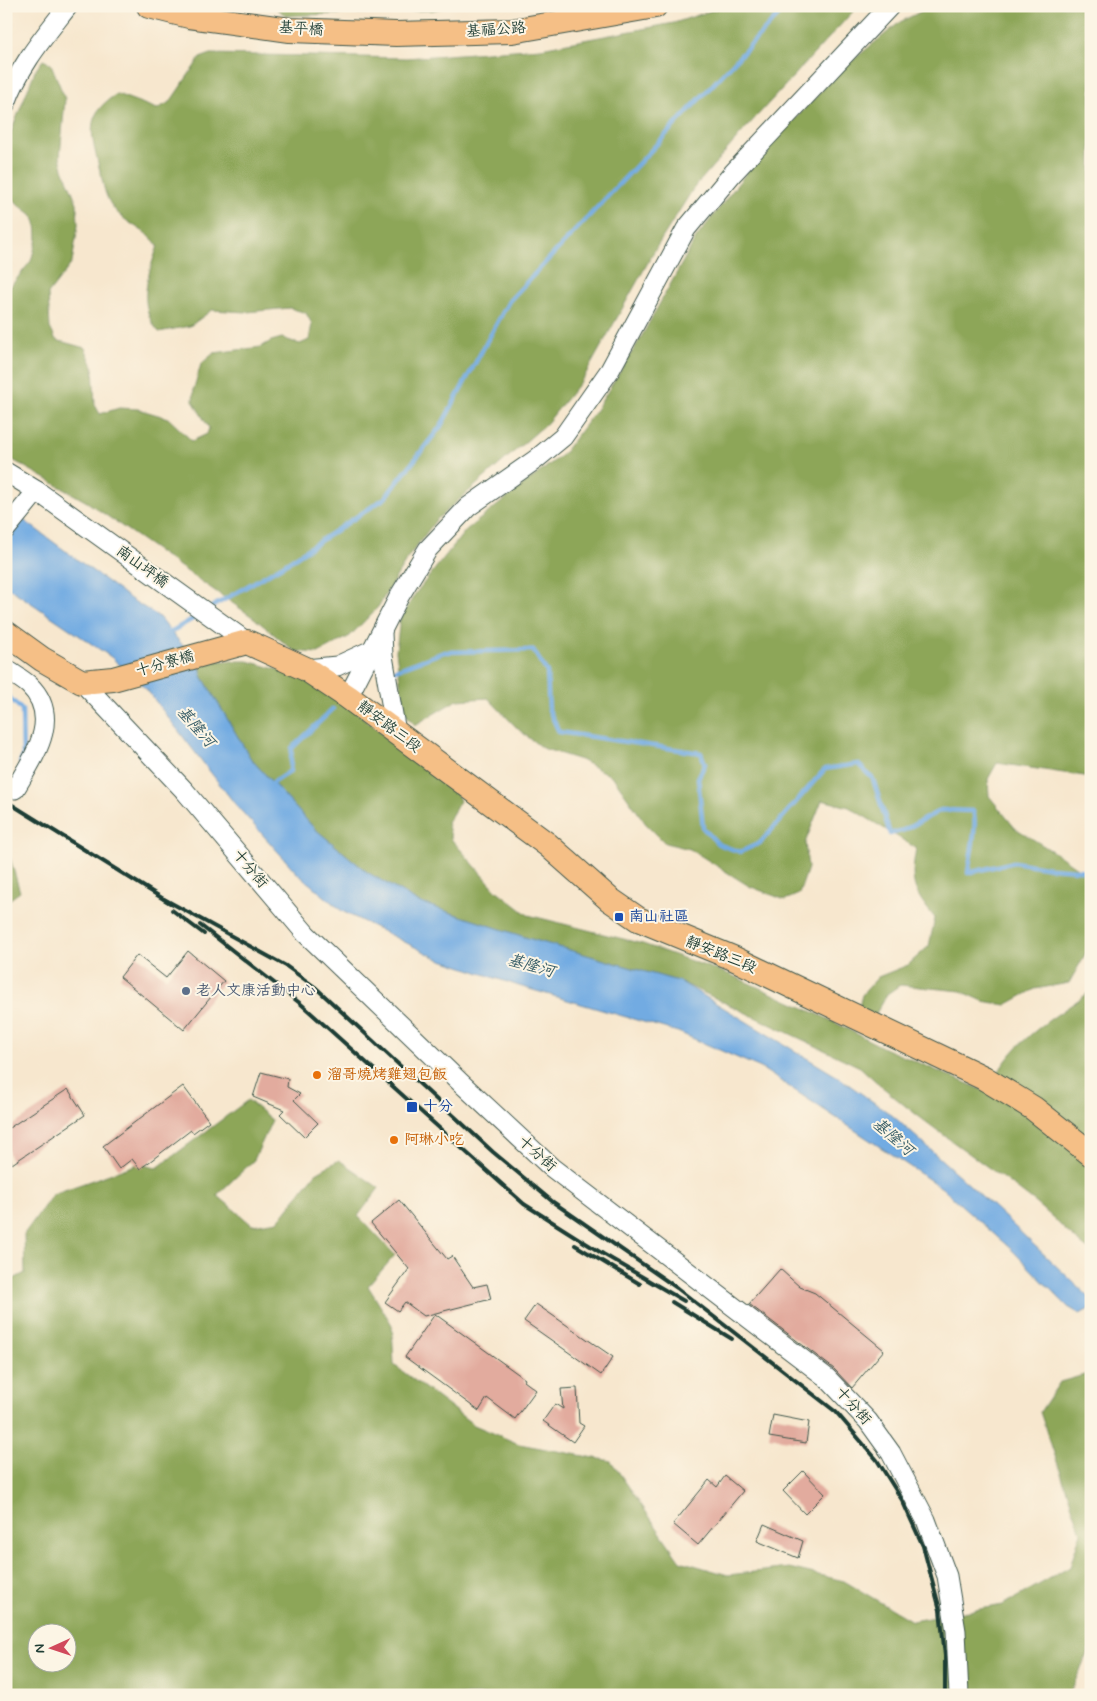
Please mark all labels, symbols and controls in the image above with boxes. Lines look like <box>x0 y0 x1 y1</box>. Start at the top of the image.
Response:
street label: 基平橋 <box>278 17 324 41</box>
street label: 基福公路 <box>465 18 527 42</box>
street label: 南山坪橋 <box>112 541 172 593</box>
street label: 十分寮橋 <box>133 646 197 682</box>
street label: 靜安路三段 <box>353 696 425 758</box>
water label: 基隆河 <box>172 702 222 754</box>
street label: 十分街 <box>228 845 272 893</box>
place label: 南山社區 <box>629 907 689 927</box>
marker: 南山社區 <box>613 911 625 923</box>
street label: 靜安路三段 <box>682 932 760 978</box>
water label: 基隆河 <box>505 949 560 984</box>
place label: 老人文康活動中心 <box>196 981 316 1001</box>
marker: 老人文康活動中心 <box>180 985 192 997</box>
place label: 溜哥燒烤雞翅包飯 <box>327 1065 447 1085</box>
marker: 溜哥燒烤雞翅包飯 <box>311 1069 323 1081</box>
place label: 十分 <box>423 1097 453 1117</box>
marker: 十分 <box>405 1100 419 1114</box>
water label: 基隆河 <box>868 1113 920 1163</box>
place label: 阿琳小吃 <box>404 1130 464 1150</box>
street label: 十分街 <box>514 1132 560 1176</box>
marker: 阿琳小吃 <box>388 1134 400 1146</box>
street label: 十分街 <box>831 1383 875 1429</box>
north arrow <box>28 1624 78 1674</box>
text: N <box>31 1643 49 1654</box>

